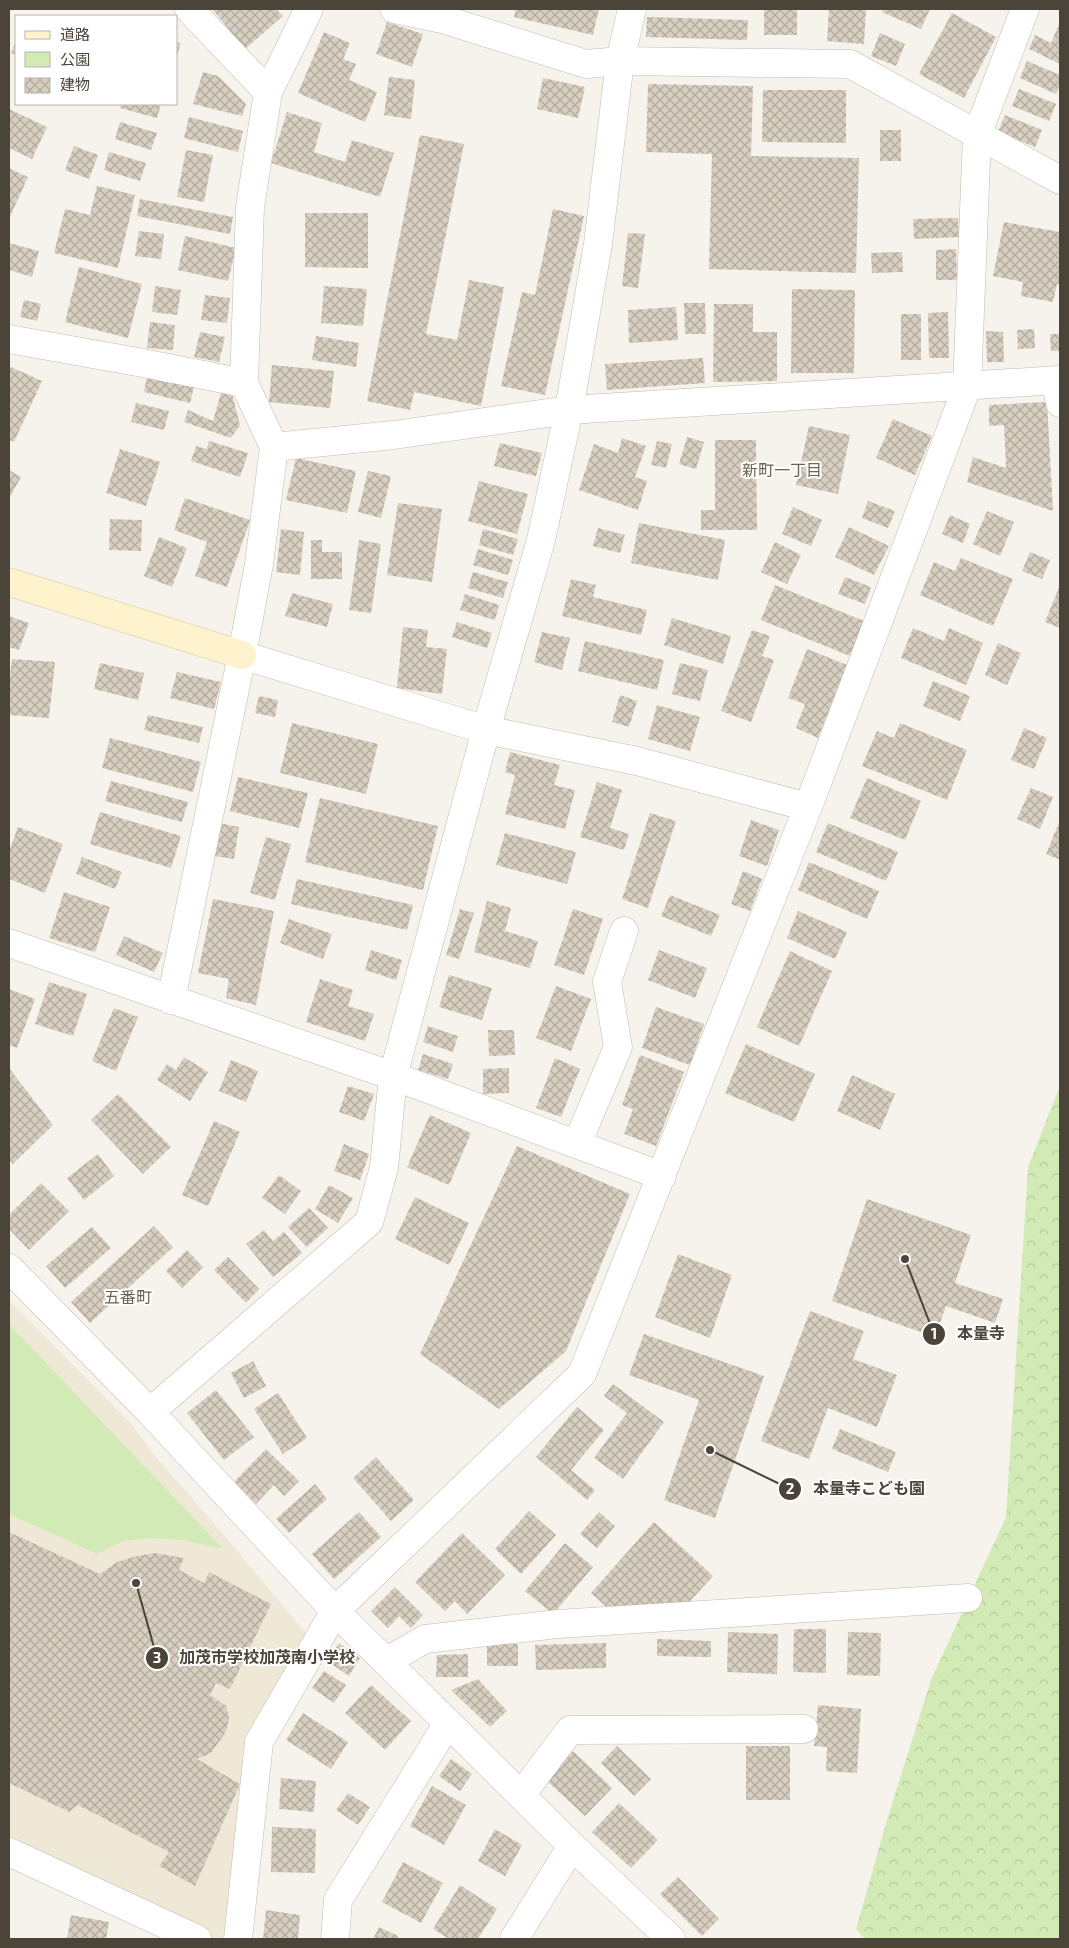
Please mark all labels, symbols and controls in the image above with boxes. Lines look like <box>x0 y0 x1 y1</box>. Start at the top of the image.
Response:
legend <box>15 15 178 105</box>
text: 道路 <box>60 25 90 43</box>
text: 公園 <box>60 50 90 68</box>
text: 建物 <box>60 75 90 93</box>
district label: 新町一丁目 <box>742 460 822 479</box>
district label: 五番町 <box>104 1287 152 1306</box>
callout: 本量寺 <box>922 1318 1015 1349</box>
text: 本量寺 <box>957 1323 1005 1342</box>
text: 1 <box>931 1324 937 1342</box>
callout: 本量寺こども園 <box>778 1473 935 1504</box>
text: 本量寺こども園 <box>813 1478 925 1497</box>
text: 2 <box>786 1479 795 1497</box>
callout: 加茂市学校加茂南小学校 <box>144 1642 365 1673</box>
text: 加茂市学校加茂南小学校 <box>179 1647 355 1666</box>
text: 3 <box>153 1648 161 1666</box>

